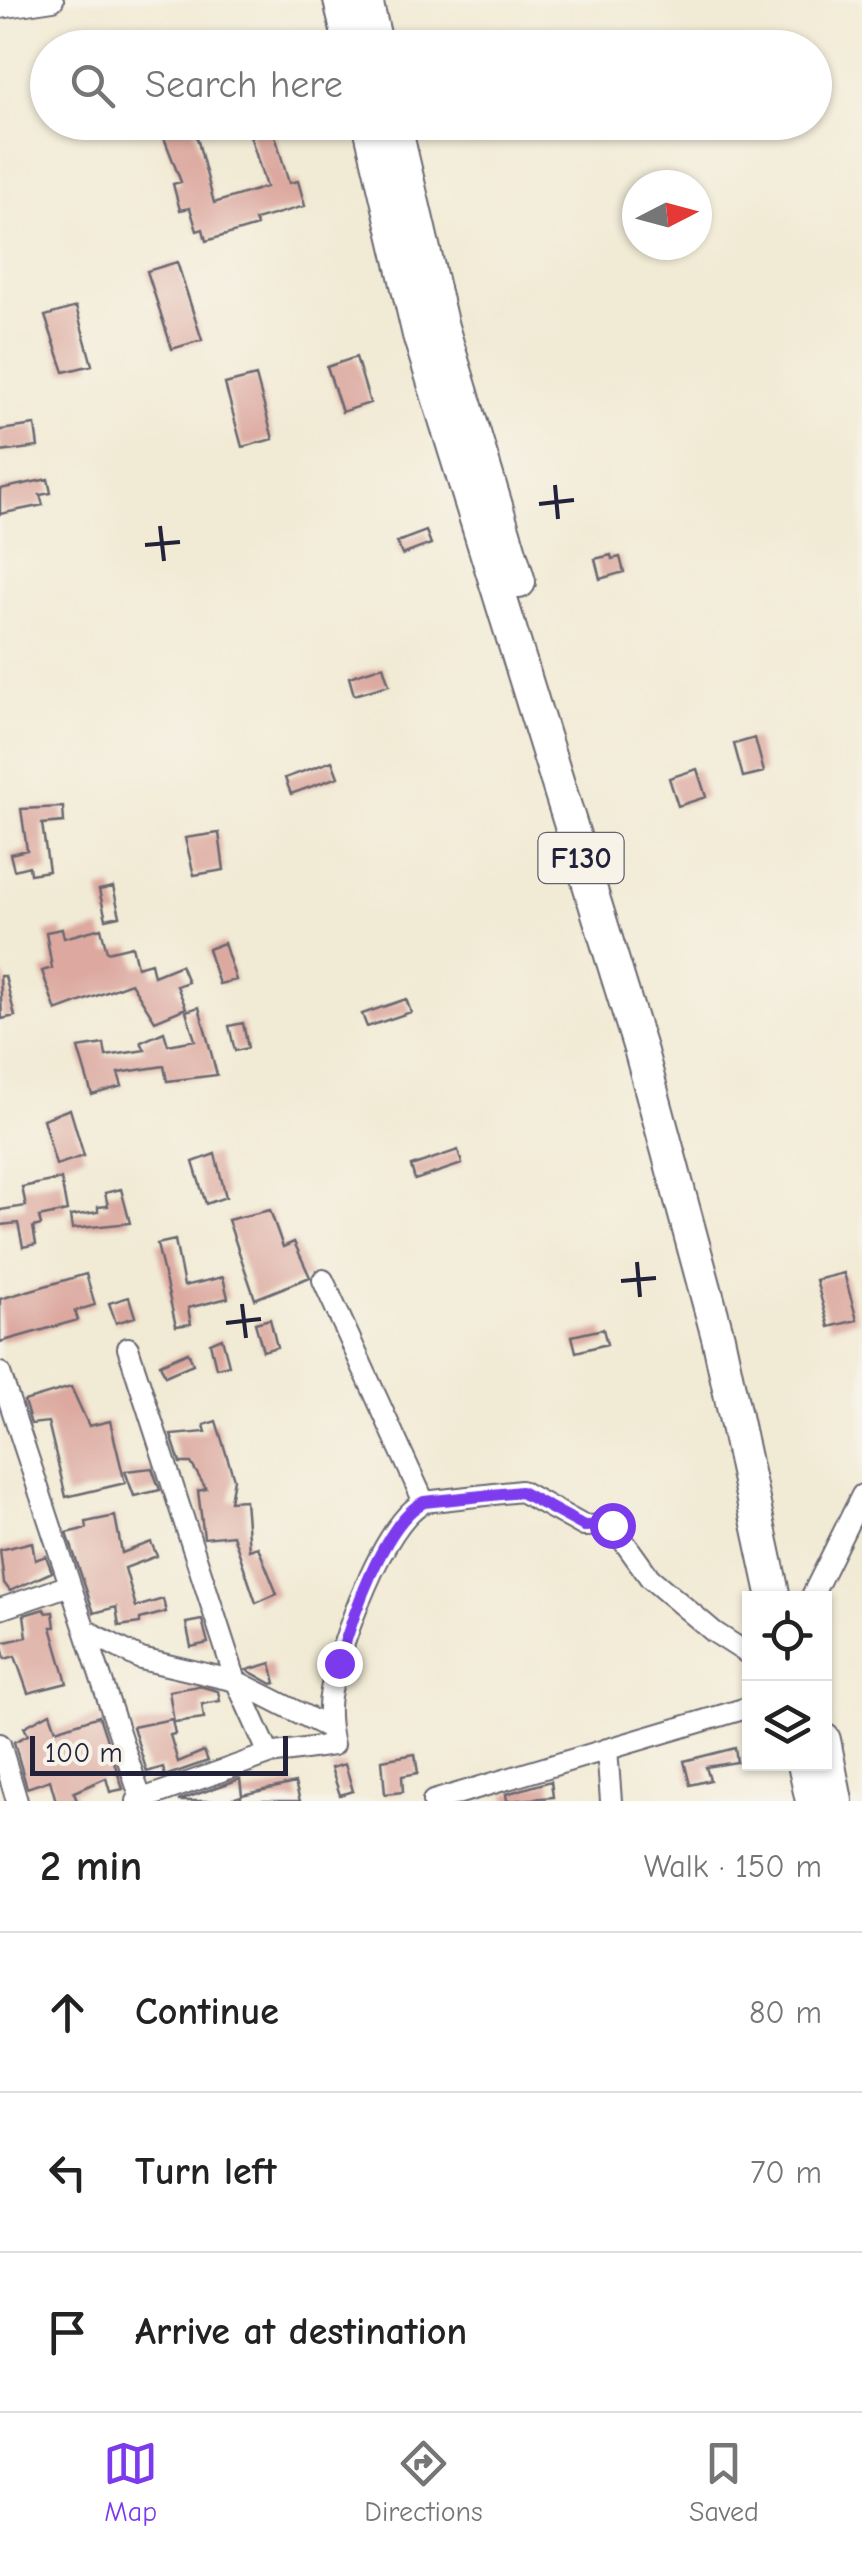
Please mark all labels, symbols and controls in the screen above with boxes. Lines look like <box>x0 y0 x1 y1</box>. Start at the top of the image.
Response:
search box <box>30 30 832 140</box>
icon: search <box>65 58 120 113</box>
text: Search here <box>145 63 343 107</box>
north arrow <box>622 170 712 260</box>
road number: F130 <box>538 833 624 883</box>
route start <box>590 1503 636 1549</box>
map controls <box>742 1591 832 1771</box>
button: locate <box>742 1591 832 1681</box>
route end <box>317 1641 363 1687</box>
button: layers <box>742 1681 832 1771</box>
scale bar <box>30 1731 288 1776</box>
text: 100 m <box>45 1737 123 1769</box>
text: 2 min <box>40 1842 142 1891</box>
text: Walk · 150 m <box>644 1848 822 1885</box>
icon: ahead <box>40 1985 95 2040</box>
text: Continue <box>135 1990 279 2034</box>
text: 80 m <box>749 1994 822 2031</box>
icon: left <box>40 2145 95 2200</box>
text: Turn left <box>135 2150 276 2194</box>
text: 70 m <box>750 2154 822 2191</box>
icon: arrive <box>40 2305 95 2360</box>
text: Arrive at destination <box>135 2310 467 2354</box>
tab: Map <box>103 2436 158 2528</box>
tab: Directions <box>364 2436 483 2528</box>
tab: Saved <box>689 2436 759 2528</box>

